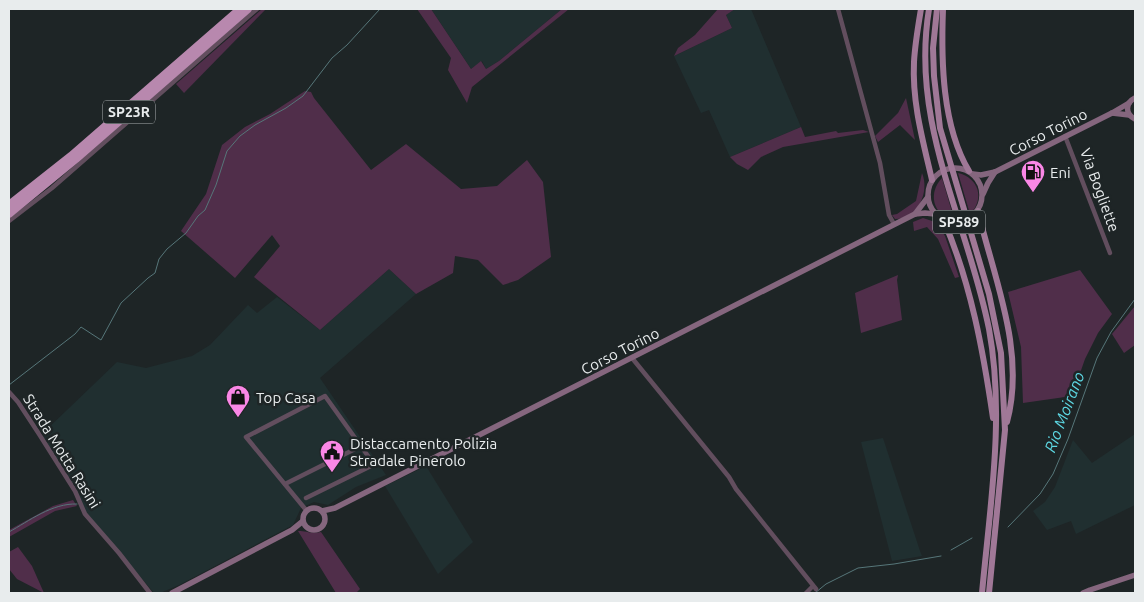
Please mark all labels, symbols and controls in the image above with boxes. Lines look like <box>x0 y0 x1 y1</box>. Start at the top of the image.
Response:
road number: SP23R <box>103 100 155 124</box>
street label: Corso Torino <box>1006 105 1090 159</box>
street label: Via Bogliette <box>1077 146 1123 234</box>
fuel station icon: Eni <box>1020 159 1046 193</box>
place label: Eni <box>1050 164 1071 181</box>
road number: SP589 <box>933 210 985 233</box>
street label: Corso Torino <box>578 324 662 378</box>
water label: Rio Moirano <box>1040 369 1088 455</box>
shop icon: Top Casa <box>225 384 251 418</box>
place label: Top Casa <box>256 389 316 406</box>
street label: Strada Motta Rasini <box>20 391 104 511</box>
place label: Distaccamento Polizia Stradale Pinerolo <box>350 435 497 469</box>
public building icon: Distaccamento Polizia Stradale Pinerolo <box>319 439 345 473</box>

